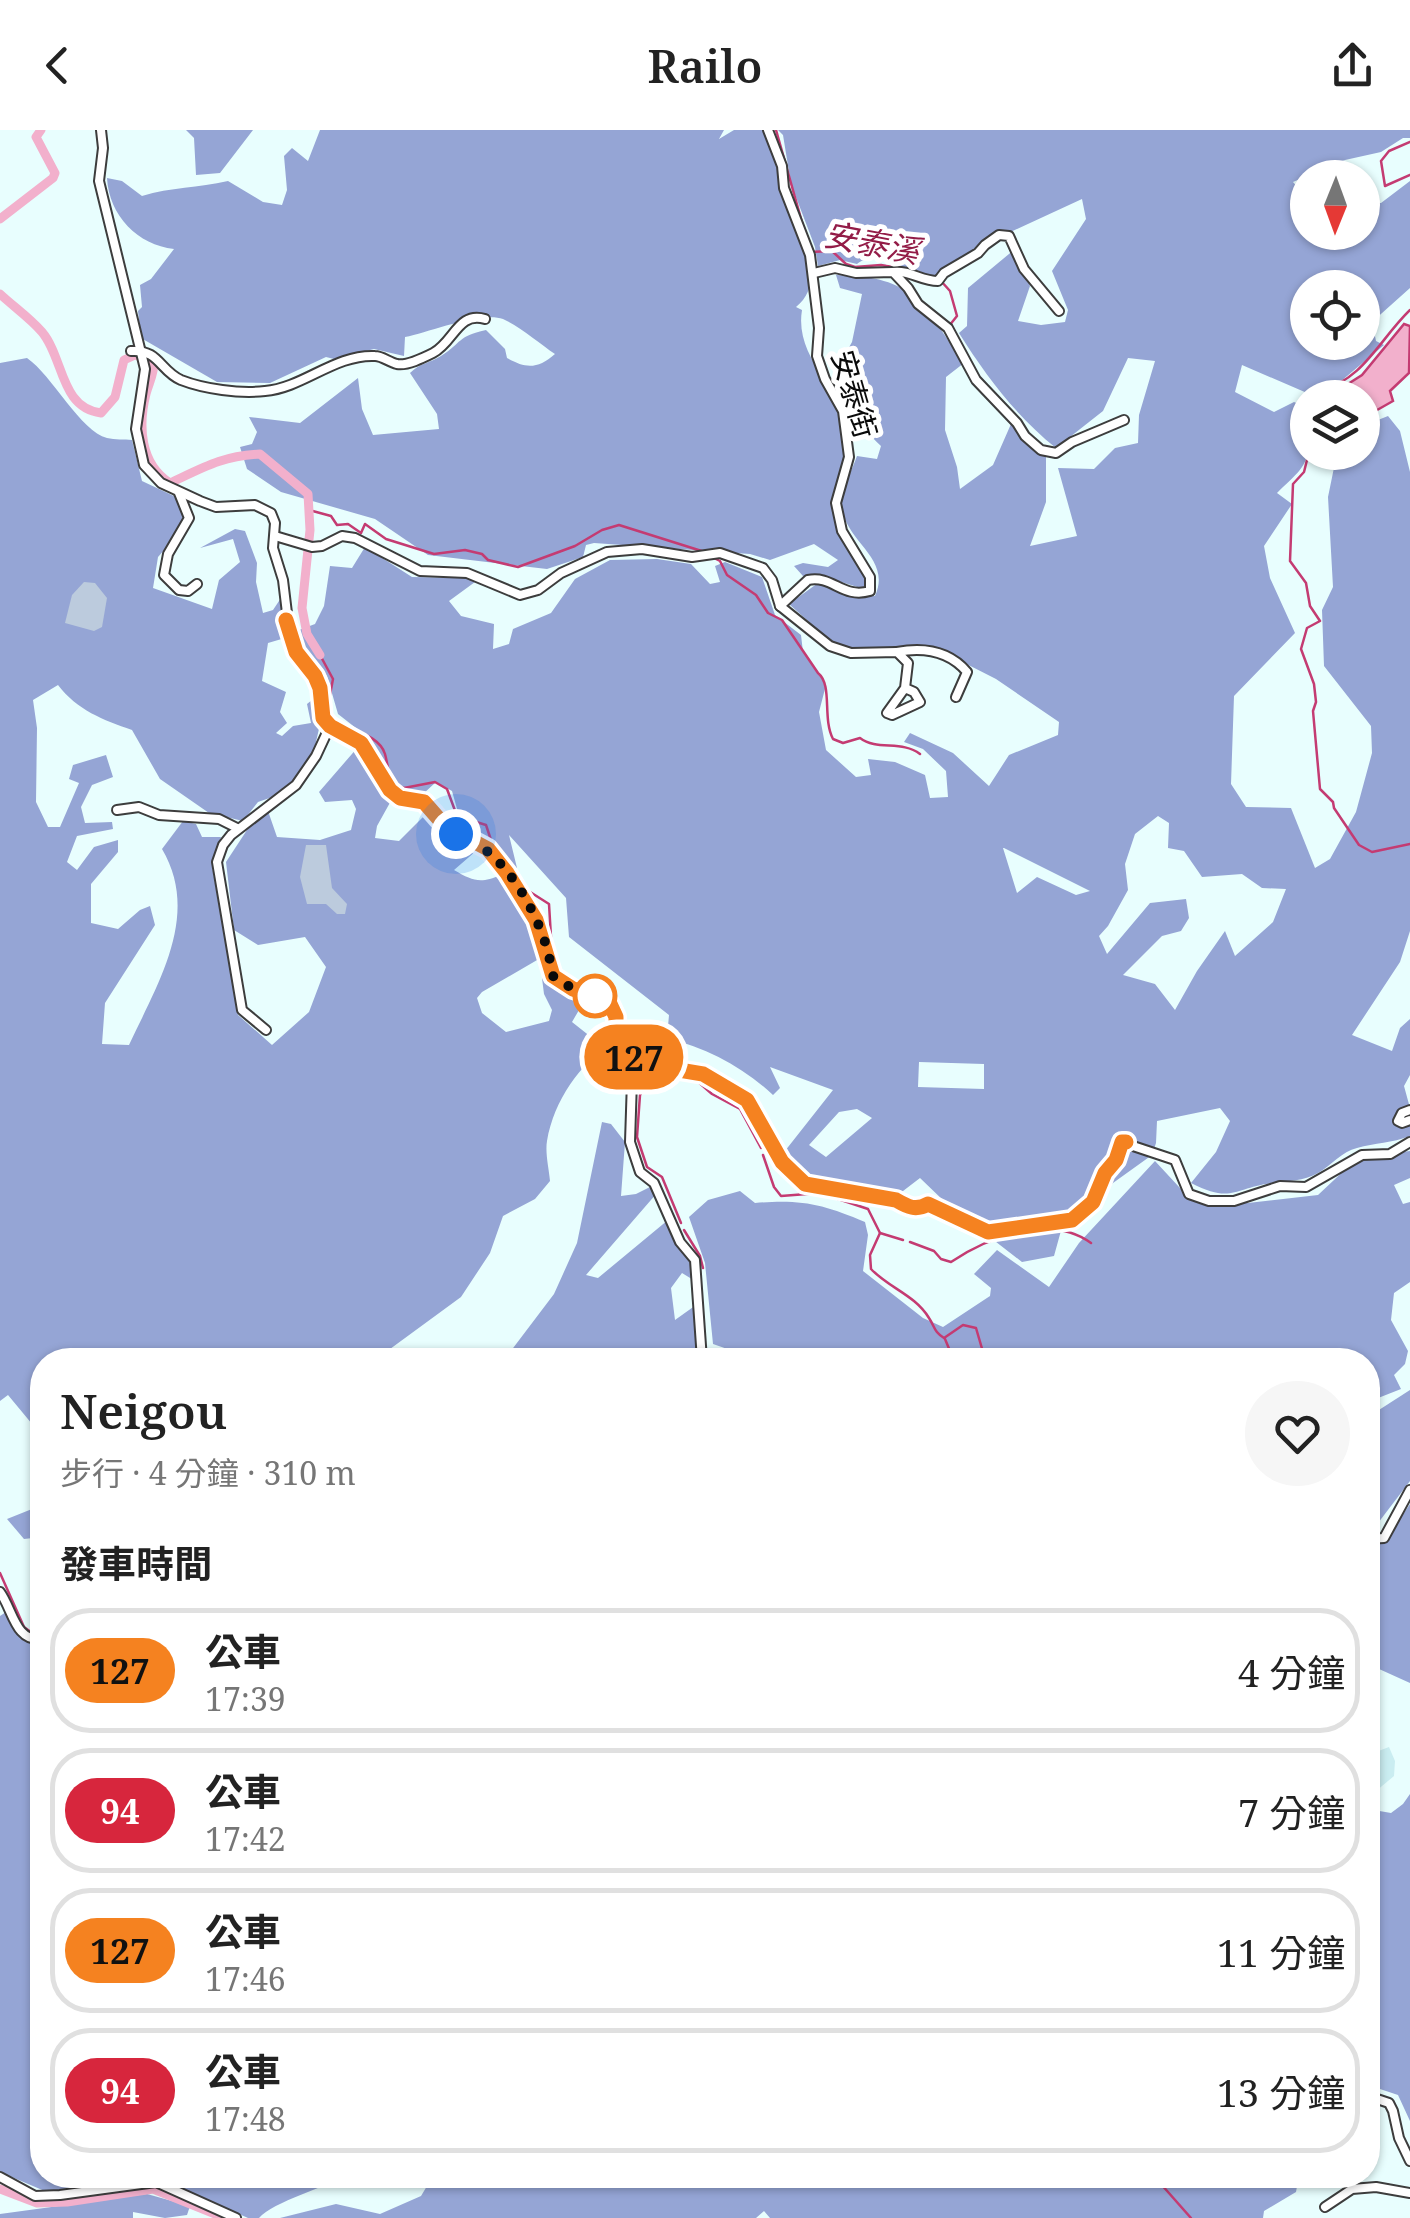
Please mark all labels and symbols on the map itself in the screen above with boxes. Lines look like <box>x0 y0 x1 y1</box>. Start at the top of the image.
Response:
north arrow <box>1290 160 1380 250</box>
water label: 安泰溪 <box>821 212 927 273</box>
street label: 安泰街 <box>823 345 887 443</box>
your location <box>431 809 481 859</box>
unlabelled marker <box>574 975 616 1017</box>
line badge: 127 <box>576 1024 692 1090</box>

